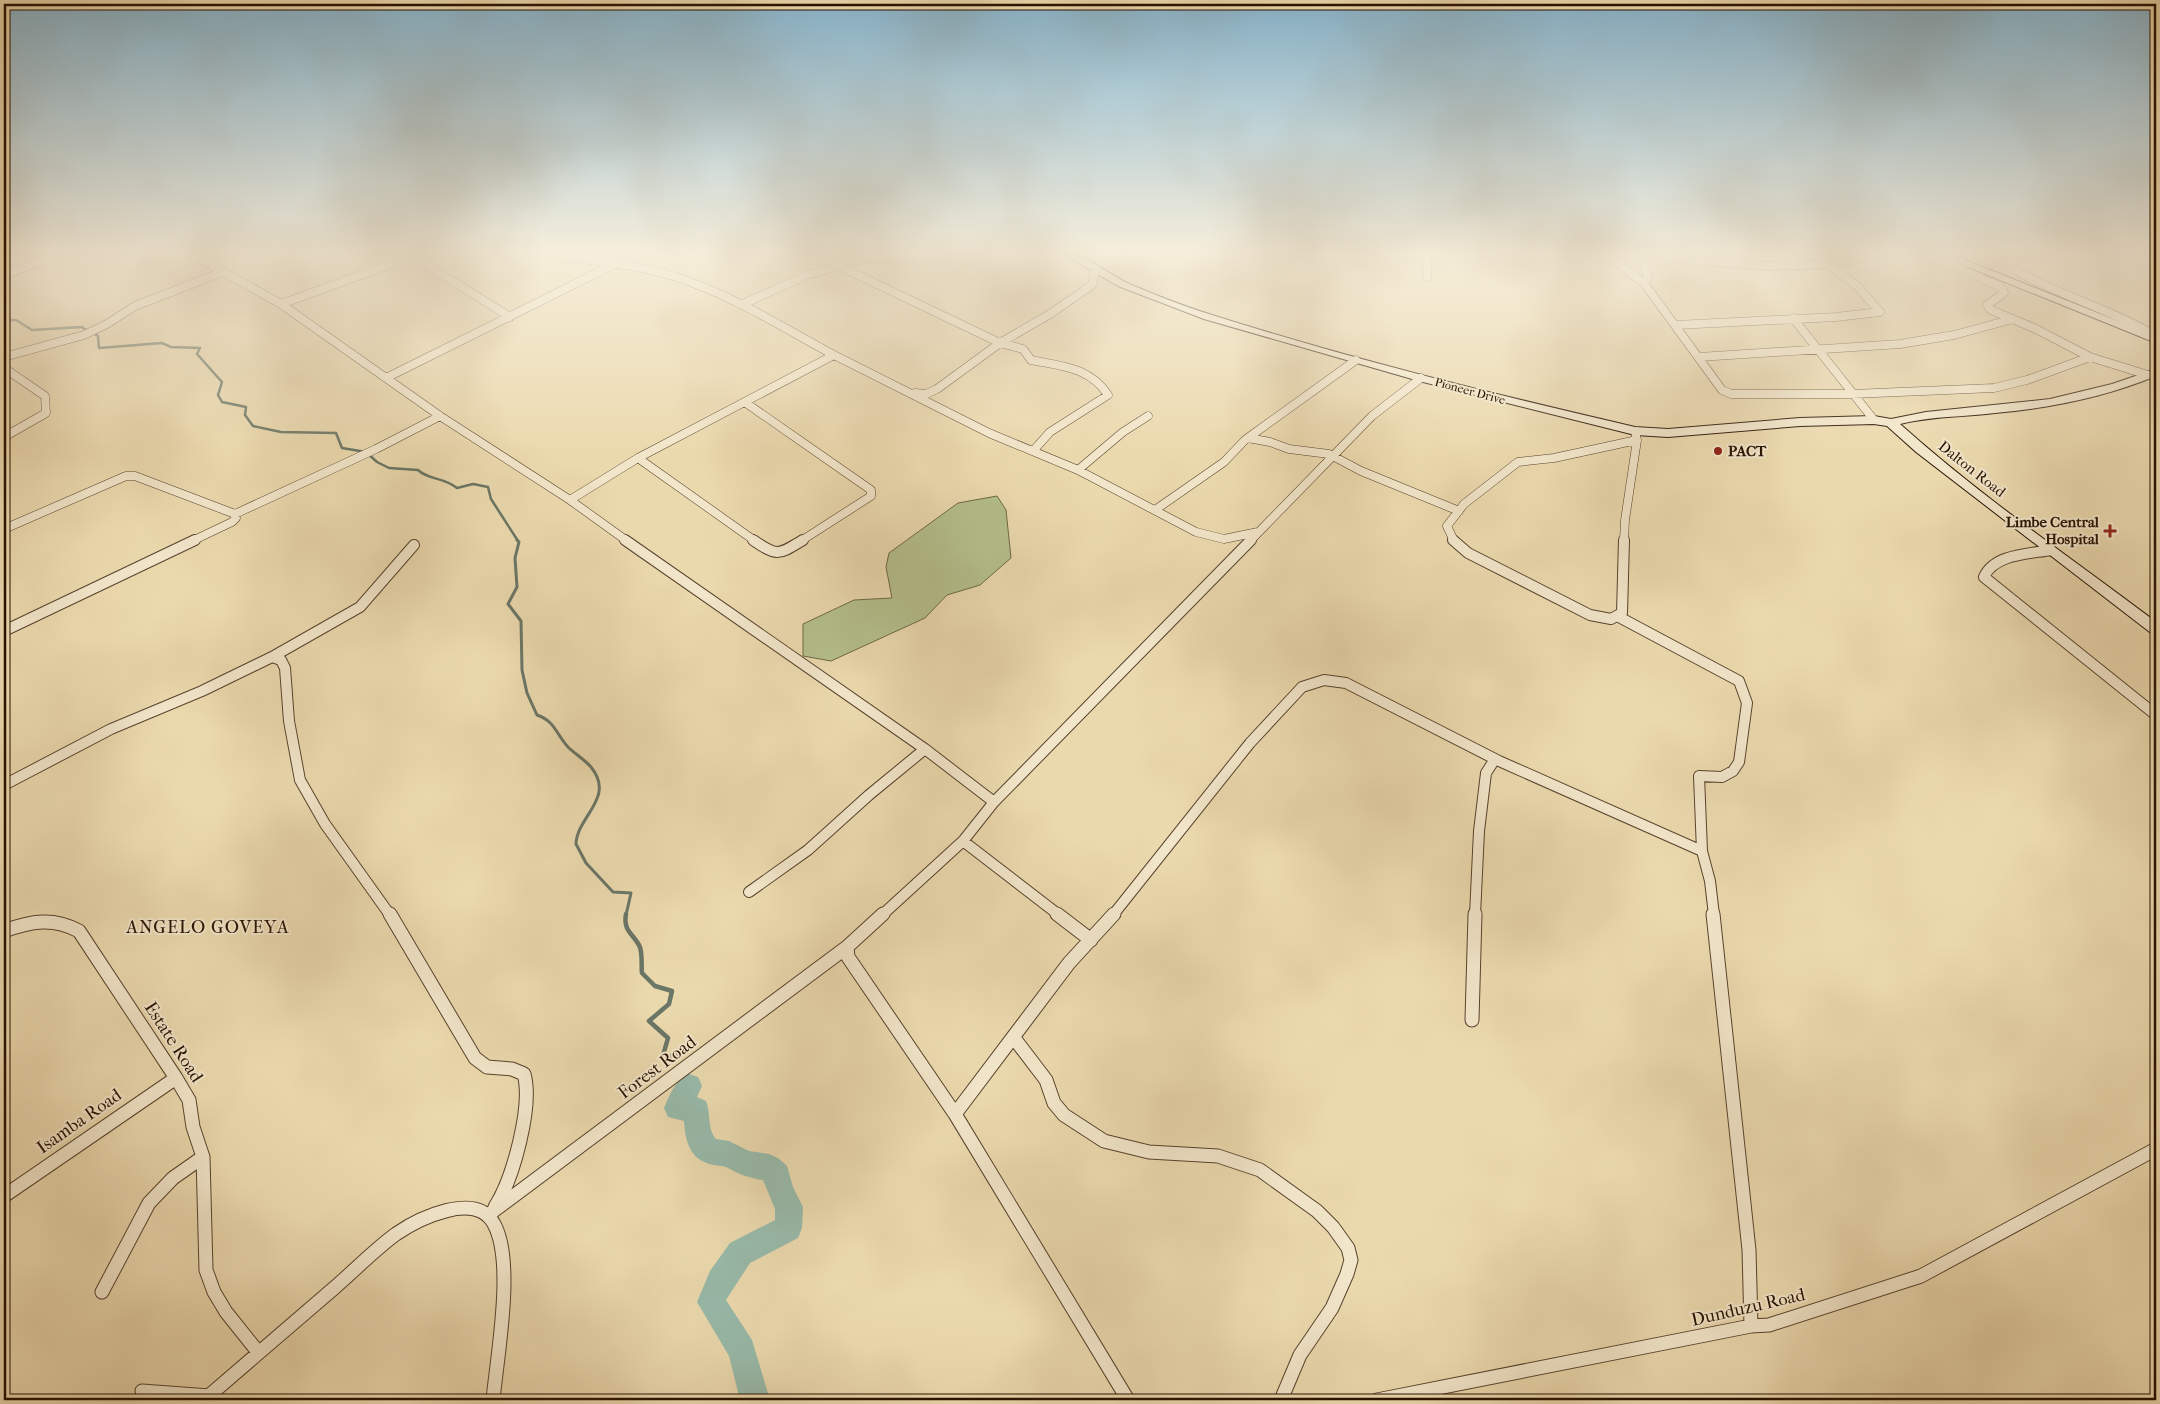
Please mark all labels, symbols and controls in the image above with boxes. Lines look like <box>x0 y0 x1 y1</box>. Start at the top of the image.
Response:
street label: Pioneer Drive <box>1433 375 1507 407</box>
street label: Dalton Road <box>1935 437 2010 501</box>
place label: PACT <box>1728 442 1767 460</box>
marker: PACT <box>1712 445 1724 457</box>
place label: Limbe Central Hospital <box>2006 513 2100 548</box>
marker: Limbe Central Hospital <box>2103 524 2117 538</box>
district label: ANGELO GOVEYA <box>125 917 290 938</box>
street label: Estate Road <box>140 998 207 1087</box>
street label: Forest Road <box>614 1031 701 1103</box>
street label: Isamba Road <box>33 1084 126 1158</box>
street label: Dunduzu Road <box>1689 1284 1807 1331</box>

